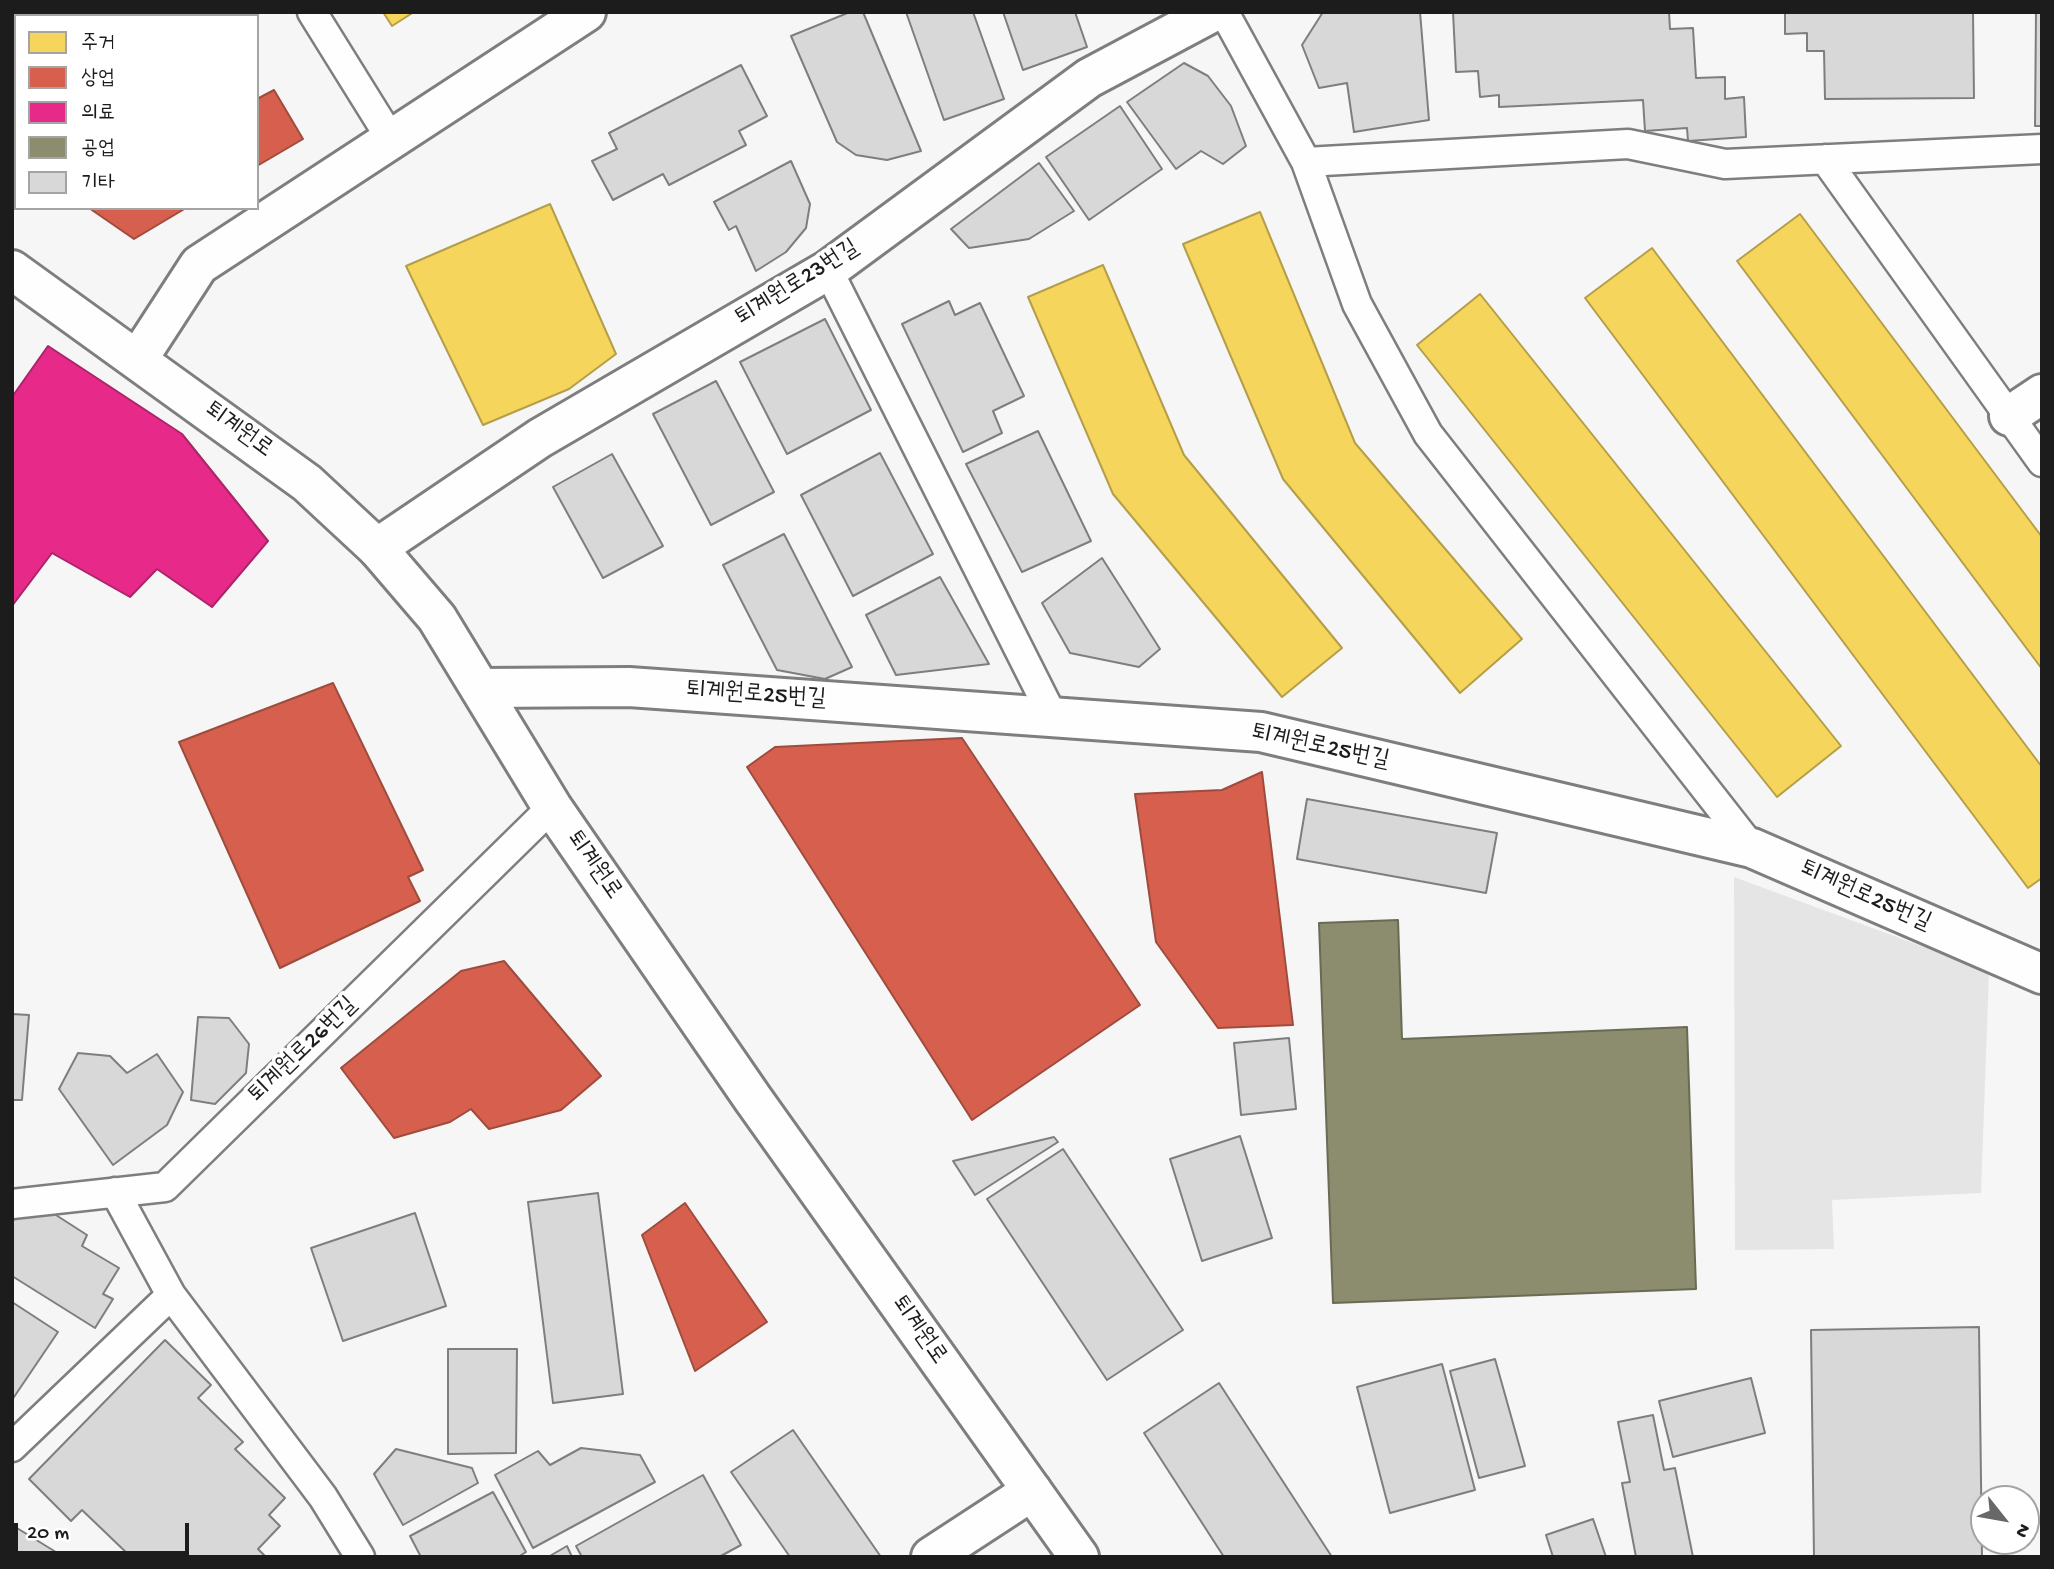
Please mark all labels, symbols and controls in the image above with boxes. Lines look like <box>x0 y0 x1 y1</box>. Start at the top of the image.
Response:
legend <box>14 14 259 210</box>
text: 주거 <box>81 32 115 57</box>
text: 상업 <box>81 67 115 92</box>
text: 의료 <box>81 102 115 127</box>
text: 공업 <box>81 137 115 162</box>
text: 기타 <box>81 172 115 197</box>
street label: 퇴계원로23번길 <box>731 235 865 333</box>
street label: 퇴계원로 <box>198 397 278 465</box>
street label: 퇴계원로25번길 <box>685 677 827 715</box>
street label: 퇴계원로25번길 <box>1248 719 1392 777</box>
street label: 퇴계원로 <box>559 826 627 906</box>
street label: 퇴계원로25번길 <box>1795 855 1935 939</box>
street label: 퇴계원로26번길 <box>244 992 364 1110</box>
street label: 퇴계원로 <box>884 1291 952 1371</box>
north arrow <box>1970 1485 2040 1555</box>
scale bar <box>18 1510 192 1554</box>
text: N <box>2009 1519 2035 1541</box>
text: 20 m <box>27 1522 69 1547</box>

